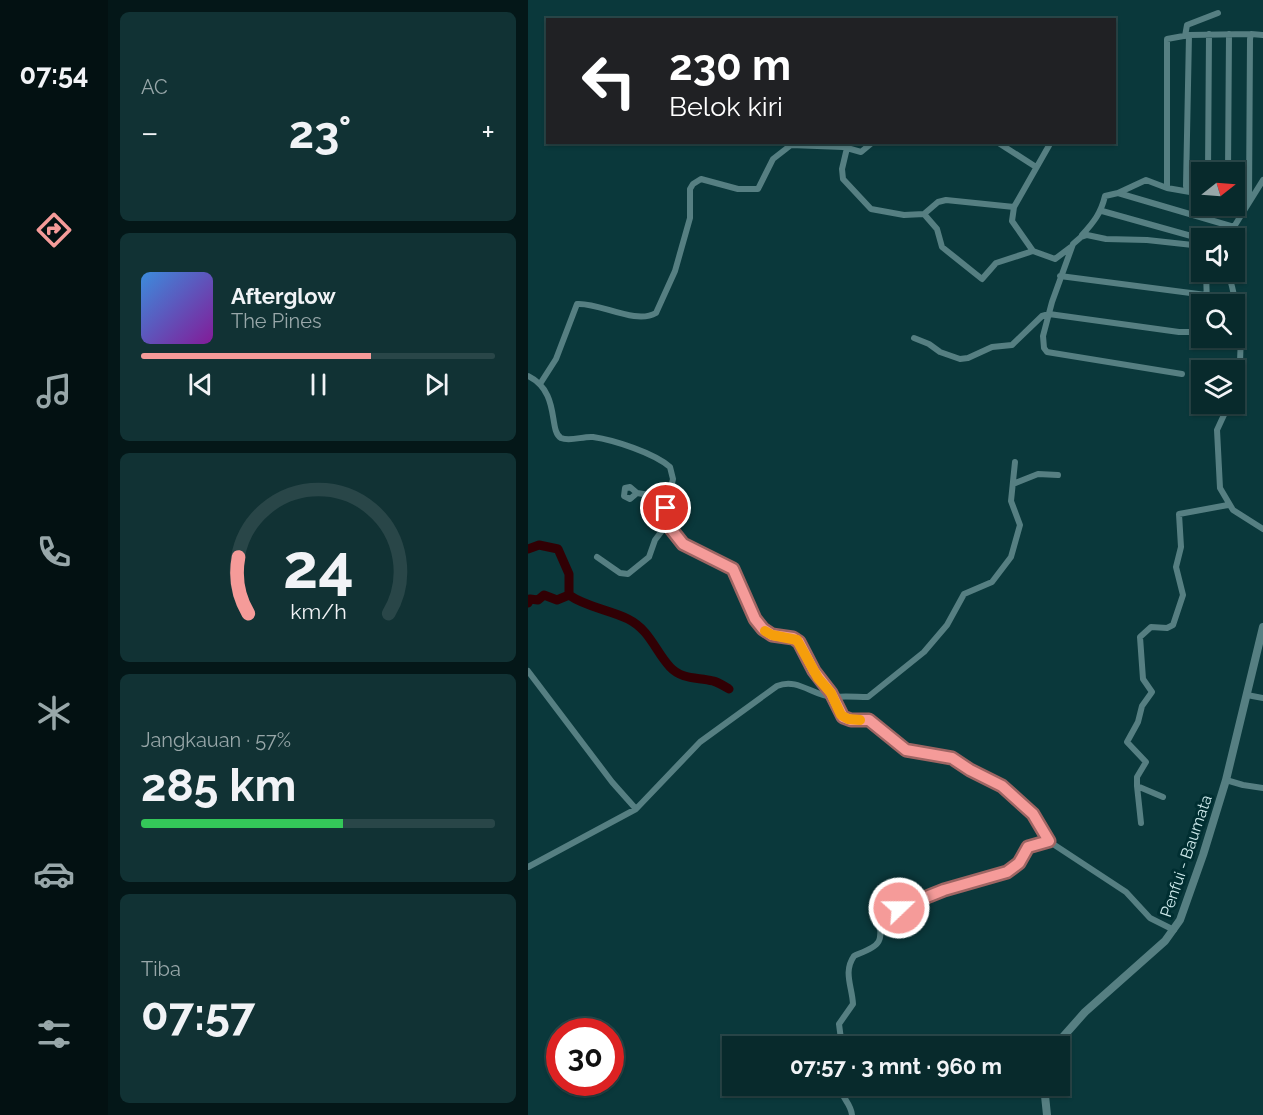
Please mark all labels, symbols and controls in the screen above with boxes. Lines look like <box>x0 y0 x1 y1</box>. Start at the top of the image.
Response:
text: 230 m <box>669 41 791 90</box>
icon: left <box>570 42 648 120</box>
text: 07:54 <box>20 59 88 90</box>
text: AC <box>141 75 168 99</box>
text: Belok kiri <box>669 91 783 122</box>
text: 23° <box>289 106 351 159</box>
text: − <box>141 113 159 152</box>
text: + <box>481 113 495 152</box>
north arrow <box>1191 162 1245 216</box>
map controls <box>1191 162 1245 414</box>
icon: directions <box>33 209 75 251</box>
button: sound <box>1191 228 1245 282</box>
text: Afterglow <box>231 283 336 309</box>
button: search <box>1191 294 1245 348</box>
text: The Pines <box>231 309 322 333</box>
button: layers <box>1191 360 1245 414</box>
icon: previous <box>184 368 217 401</box>
icon: pause <box>302 368 335 401</box>
icon: next <box>420 368 453 401</box>
icon: music <box>33 370 75 412</box>
pin <box>640 482 691 533</box>
icon: arrive <box>649 491 682 524</box>
text: 24 <box>283 530 353 604</box>
icon: phone <box>33 531 75 573</box>
text: km/h <box>290 600 346 625</box>
icon: climate <box>33 692 75 734</box>
text: Jangkauan · 57% <box>141 728 291 752</box>
text: 285 km <box>141 759 296 812</box>
street label: Penfui - Baumata <box>1156 792 1216 920</box>
icon: car <box>33 853 75 895</box>
position arrow <box>867 876 931 940</box>
text: Tiba <box>141 957 181 981</box>
text: 07:57 <box>141 988 255 1041</box>
icon: filters <box>33 1013 75 1055</box>
speed limit sign: 30 <box>546 1018 624 1096</box>
text: 07:57 · 3 mnt · 960 m <box>790 1053 1002 1079</box>

